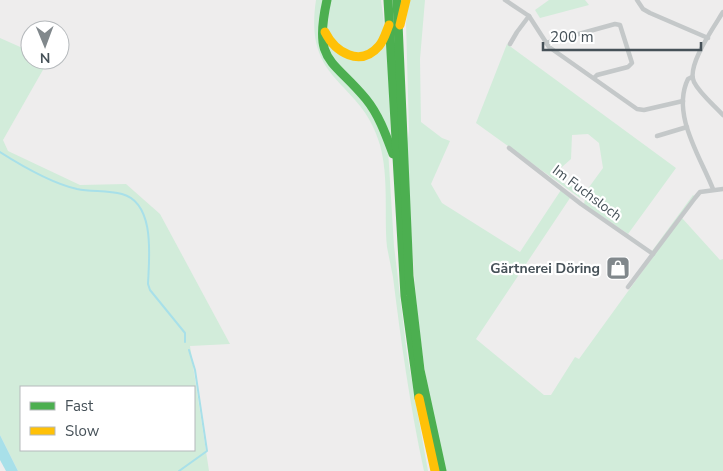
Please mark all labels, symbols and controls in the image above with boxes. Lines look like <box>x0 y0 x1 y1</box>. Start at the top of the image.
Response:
north arrow <box>20 20 70 70</box>
scale bar <box>543 20 700 52</box>
text: 200 m <box>550 27 594 47</box>
text: N <box>40 48 51 67</box>
street label: Im Fuchsloch <box>549 161 625 225</box>
shop icon: Gärtnerei Döring <box>605 255 631 281</box>
place label: Gärtnerei Döring <box>490 259 600 278</box>
legend <box>20 386 195 451</box>
text: Fast <box>65 396 94 416</box>
text: Slow <box>65 421 100 441</box>

